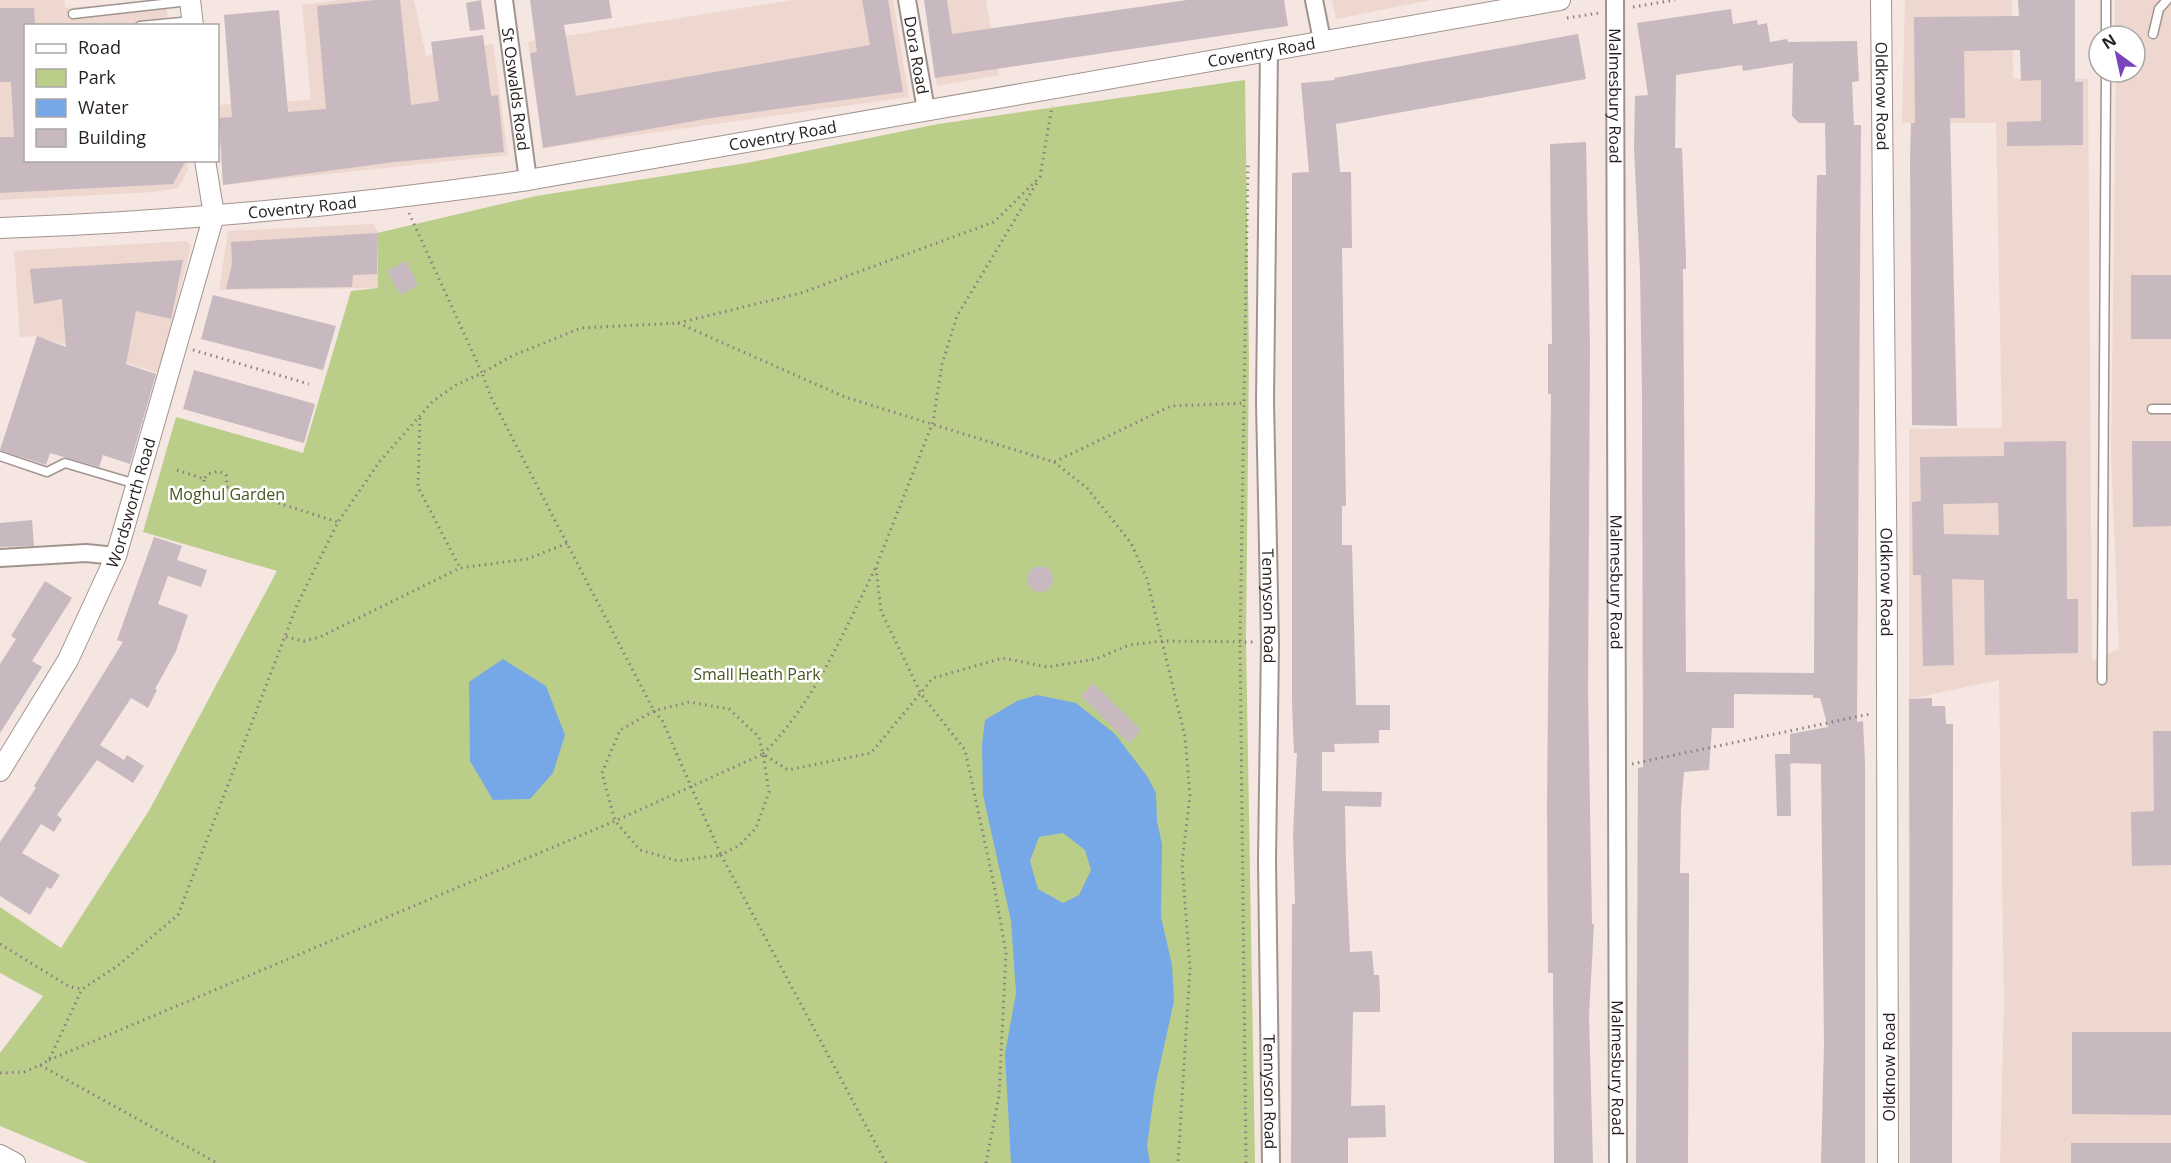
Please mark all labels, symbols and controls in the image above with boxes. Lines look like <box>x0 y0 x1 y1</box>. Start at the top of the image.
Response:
street label: Dora Road <box>899 14 934 96</box>
legend <box>24 24 219 162</box>
north arrow <box>2087 24 2147 84</box>
street label: St Oswalds Road <box>497 26 535 152</box>
street label: Malmesbury Road <box>1604 28 1626 164</box>
text: N <box>2097 29 2120 54</box>
street label: Coventry Road <box>1206 32 1317 72</box>
text: Road <box>78 35 121 59</box>
street label: Oldknow Road <box>1871 41 1894 151</box>
text: Park <box>78 65 116 89</box>
text: Water <box>78 95 129 119</box>
street label: Coventry Road <box>727 115 838 156</box>
text: Building <box>78 125 146 149</box>
street label: Coventry Road <box>247 191 358 224</box>
street label: Wordsworth Road <box>101 435 160 572</box>
park label: Moghul Garden <box>169 483 285 505</box>
street label: Malmesbury Road <box>1605 514 1628 650</box>
street label: Oldknow Road <box>1875 527 1898 636</box>
street label: Tennyson Road <box>1257 548 1281 663</box>
park label: Small Heath Park <box>693 663 821 685</box>
street label: Malmesbury Road <box>1607 1000 1629 1136</box>
street label: Oldknow Road <box>1878 1013 1900 1121</box>
street label: Tennyson Road <box>1258 1034 1282 1149</box>

